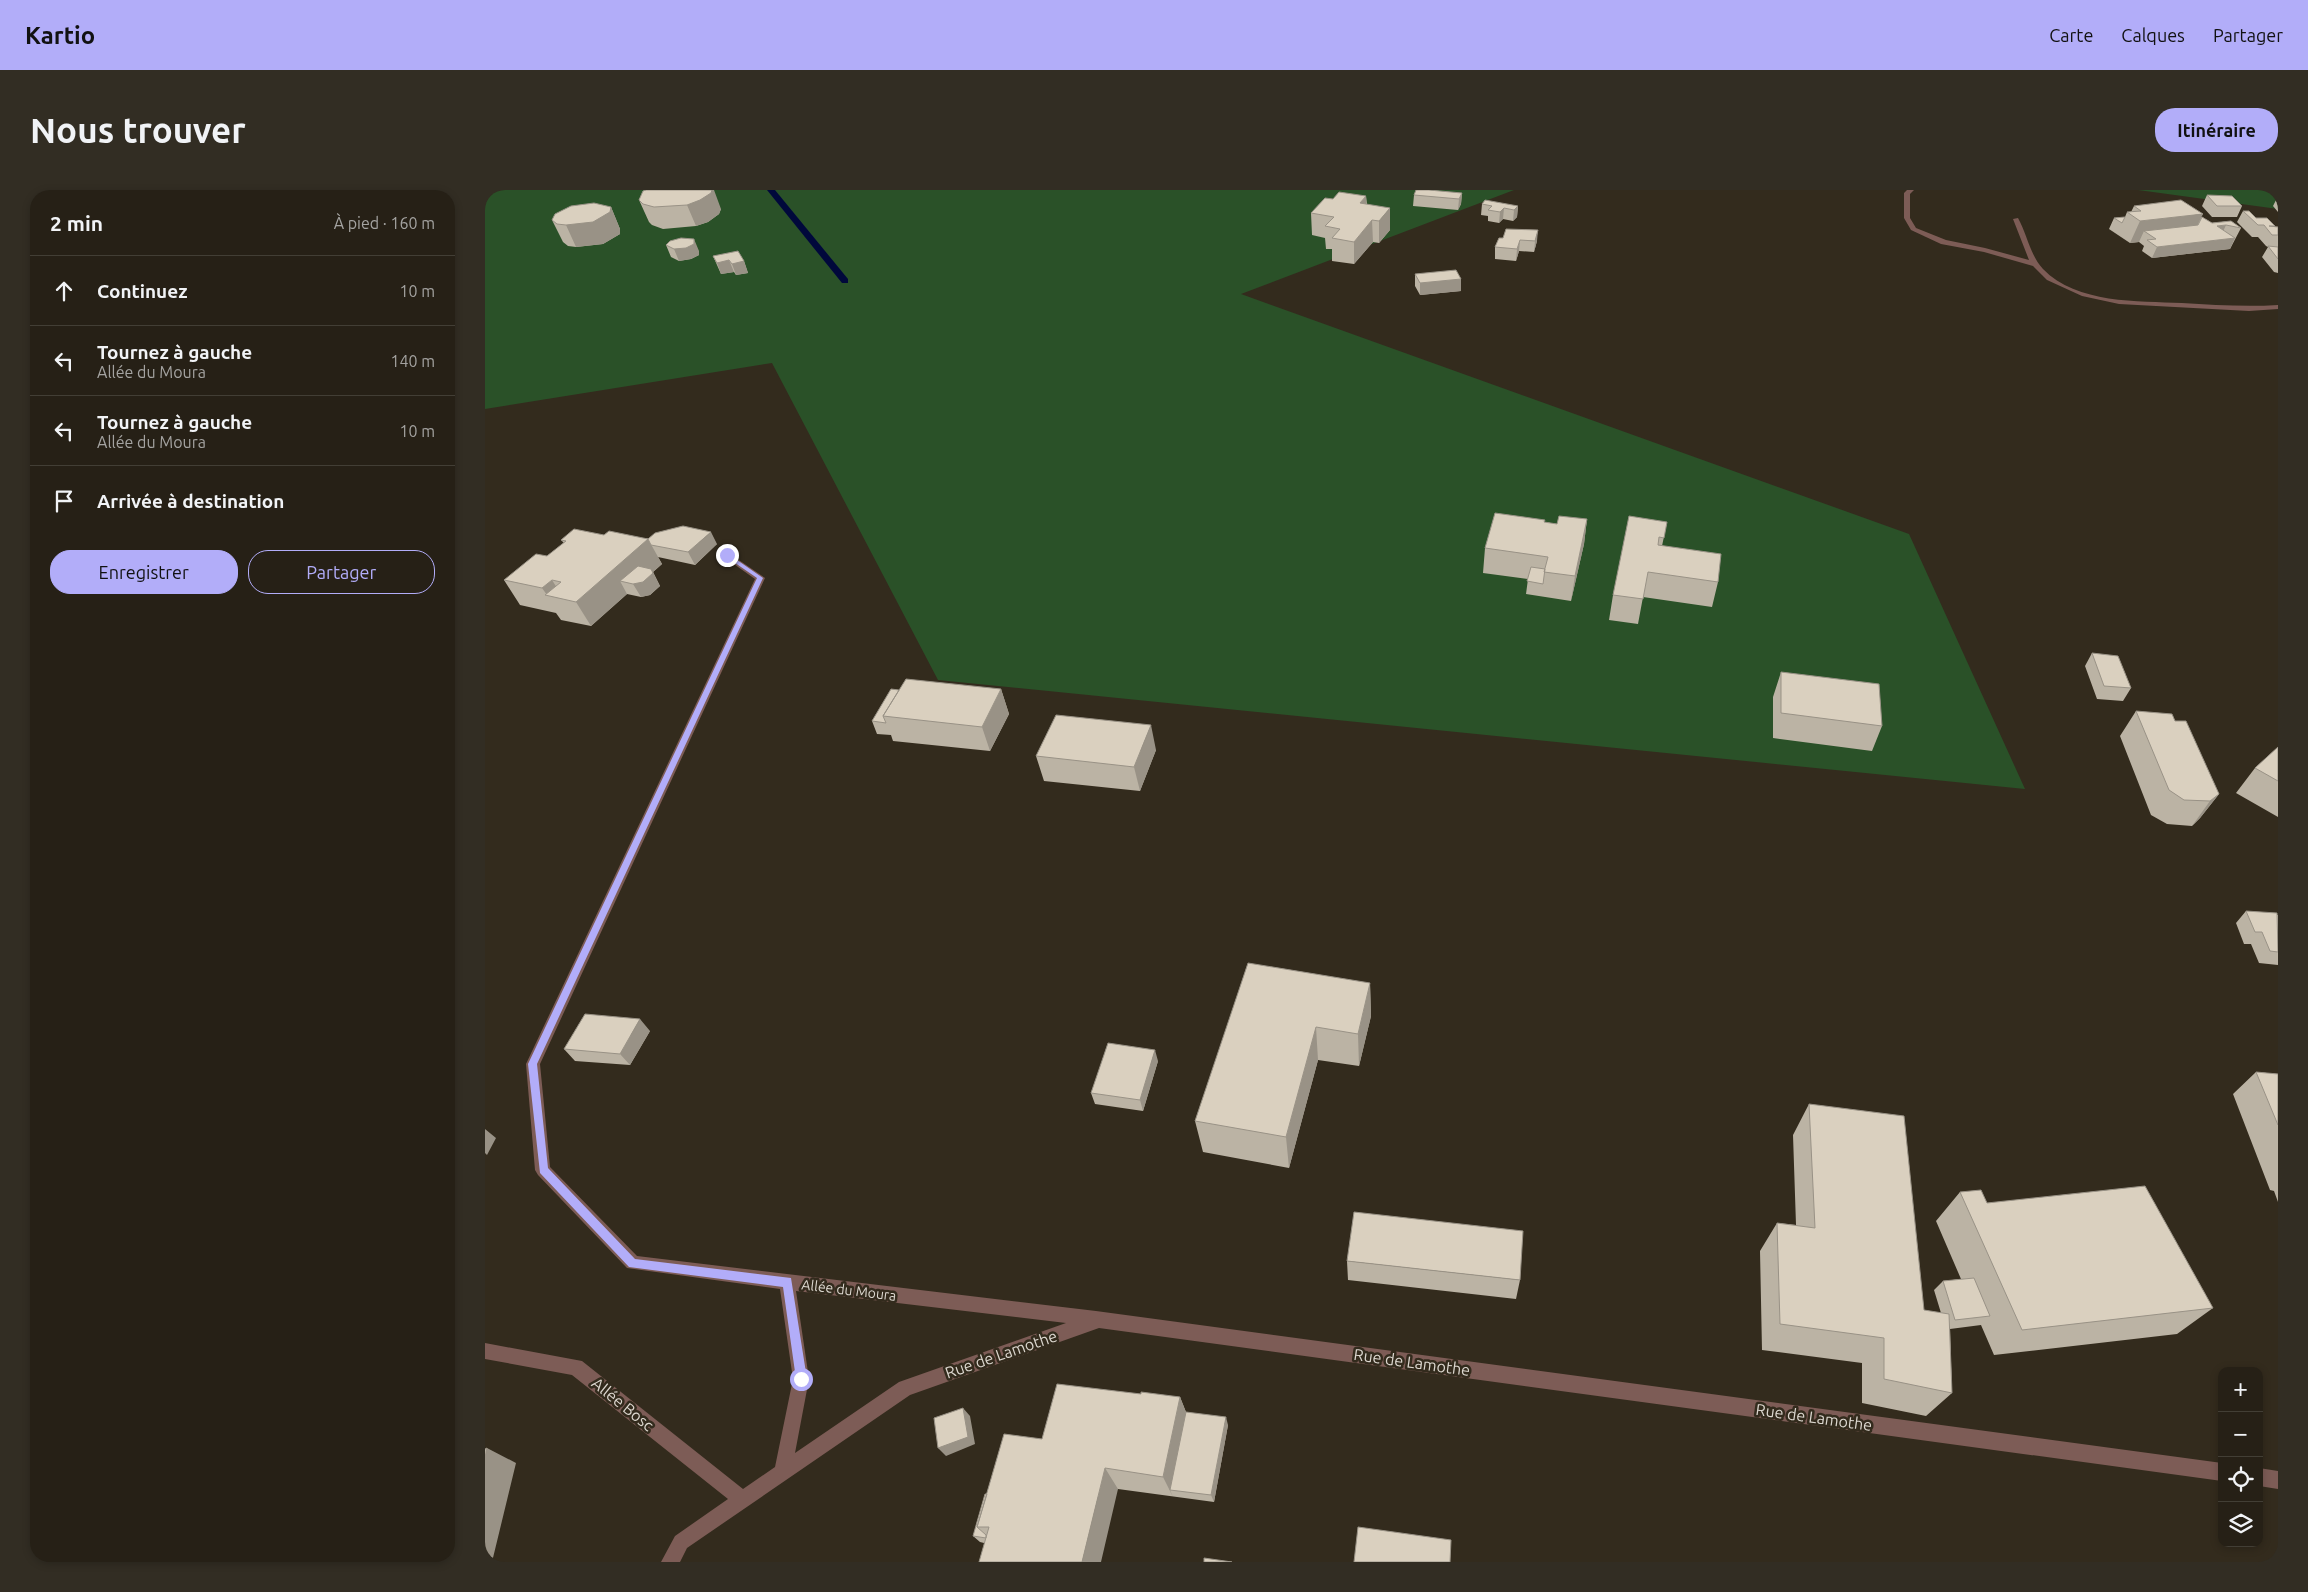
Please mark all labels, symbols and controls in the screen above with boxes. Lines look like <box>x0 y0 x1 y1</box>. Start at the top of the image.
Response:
text: Kartio <box>25 22 95 49</box>
text: Carte <box>2049 25 2093 45</box>
text: Calques <box>2121 25 2185 45</box>
text: Partager <box>2213 25 2283 45</box>
button: Itinéraire <box>2155 108 2278 152</box>
text: Nous trouver <box>30 110 246 150</box>
text: 2 min <box>50 211 103 235</box>
text: À pied · 160 m <box>334 214 435 232</box>
icon: ahead <box>50 277 78 305</box>
text: Continuez <box>97 280 187 302</box>
text: 10 m <box>399 282 435 300</box>
text: Tournez à gauche <box>97 341 252 363</box>
icon: left <box>50 347 78 375</box>
text: 140 m <box>390 352 435 370</box>
text: Allée du Moura <box>97 363 206 381</box>
text: Tournez à gauche <box>97 411 252 433</box>
icon: left <box>50 417 78 445</box>
text: 10 m <box>399 422 435 440</box>
text: Allée du Moura <box>97 433 206 451</box>
icon: arrive <box>50 487 78 515</box>
text: Arrivée à destination <box>97 490 284 512</box>
route end <box>716 544 739 567</box>
button: Enregistrer <box>50 550 238 594</box>
button: Partager <box>248 550 435 594</box>
street label: Allée du Moura <box>801 1276 897 1304</box>
street label: Rue de Lamothe <box>943 1326 1059 1382</box>
street label: Rue de Lamothe <box>1353 1345 1471 1379</box>
map controls <box>2218 1367 2263 1547</box>
button: + <box>2218 1367 2263 1412</box>
route start <box>790 1368 813 1391</box>
street label: Allée Bosc <box>589 1374 658 1435</box>
street label: Rue de Lamothe <box>1755 1400 1873 1434</box>
button: − <box>2218 1412 2263 1457</box>
button: locate <box>2218 1457 2263 1502</box>
button: layers <box>2218 1502 2263 1547</box>

